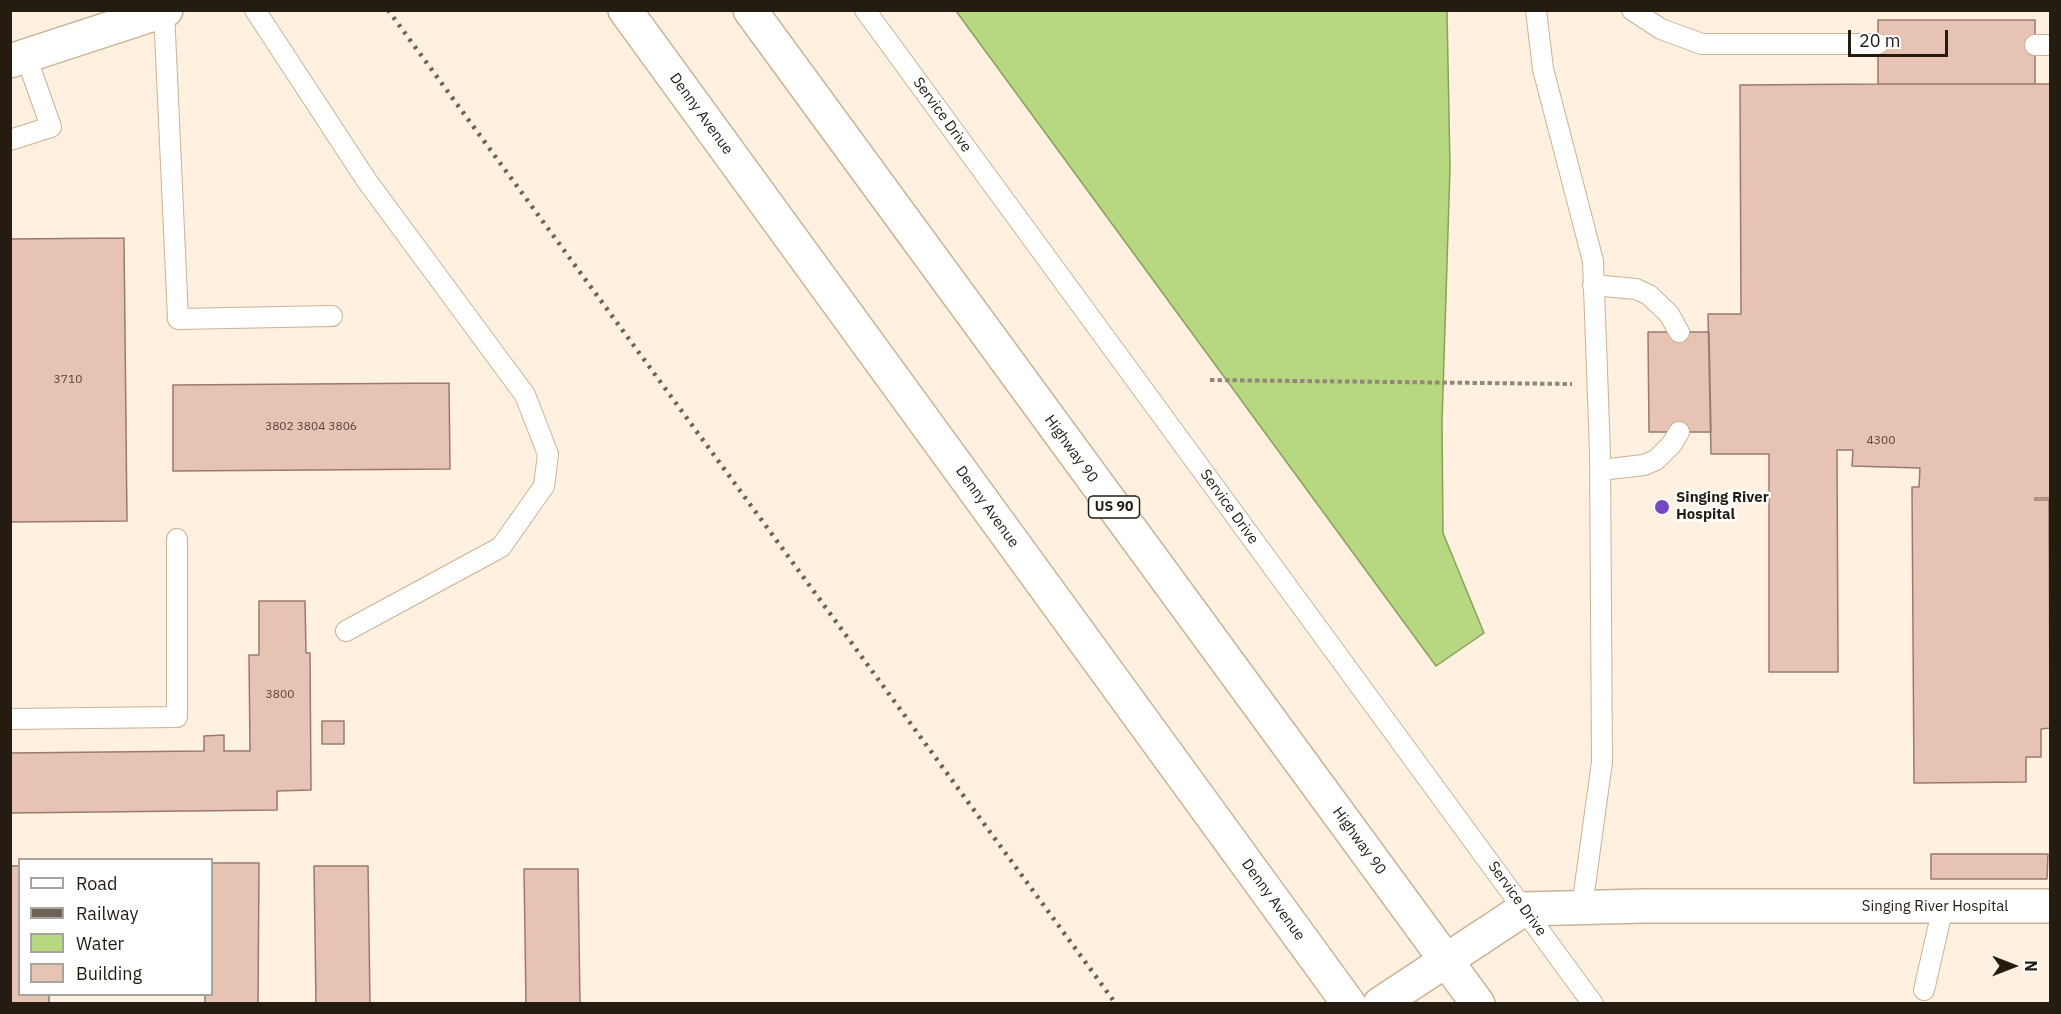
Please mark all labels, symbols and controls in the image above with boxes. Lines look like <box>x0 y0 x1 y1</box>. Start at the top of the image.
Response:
scale bar <box>1851 18 1952 56</box>
text: 20 m <box>1859 29 1901 52</box>
street label: Denny Avenue <box>665 70 737 158</box>
street label: Service Drive <box>909 74 975 156</box>
house number: 3710 <box>54 373 82 387</box>
street label: Highway 90 <box>1040 412 1102 486</box>
house number: 3802 3804 3806 <box>265 420 357 434</box>
house number: 4300 <box>1867 434 1895 448</box>
street label: Denny Avenue <box>951 463 1023 551</box>
street label: Service Drive <box>1196 466 1262 548</box>
place label: Singing River Hospital <box>1676 489 1769 524</box>
road number: US 90 <box>1088 496 1140 518</box>
marker: Singing River Hospital <box>1653 498 1671 516</box>
house number: 3800 <box>266 688 294 702</box>
street label: Highway 90 <box>1328 804 1390 878</box>
street label: Denny Avenue <box>1237 856 1309 944</box>
legend <box>18 858 213 996</box>
street label: Service Drive <box>1484 858 1550 940</box>
text: Road <box>76 872 117 895</box>
street label: Singing River Hospital <box>1862 898 2008 916</box>
text: Railway <box>76 902 138 925</box>
text: Water <box>76 932 124 955</box>
north arrow <box>1983 936 2043 996</box>
text: N <box>2021 960 2041 972</box>
text: Building <box>76 962 142 985</box>

